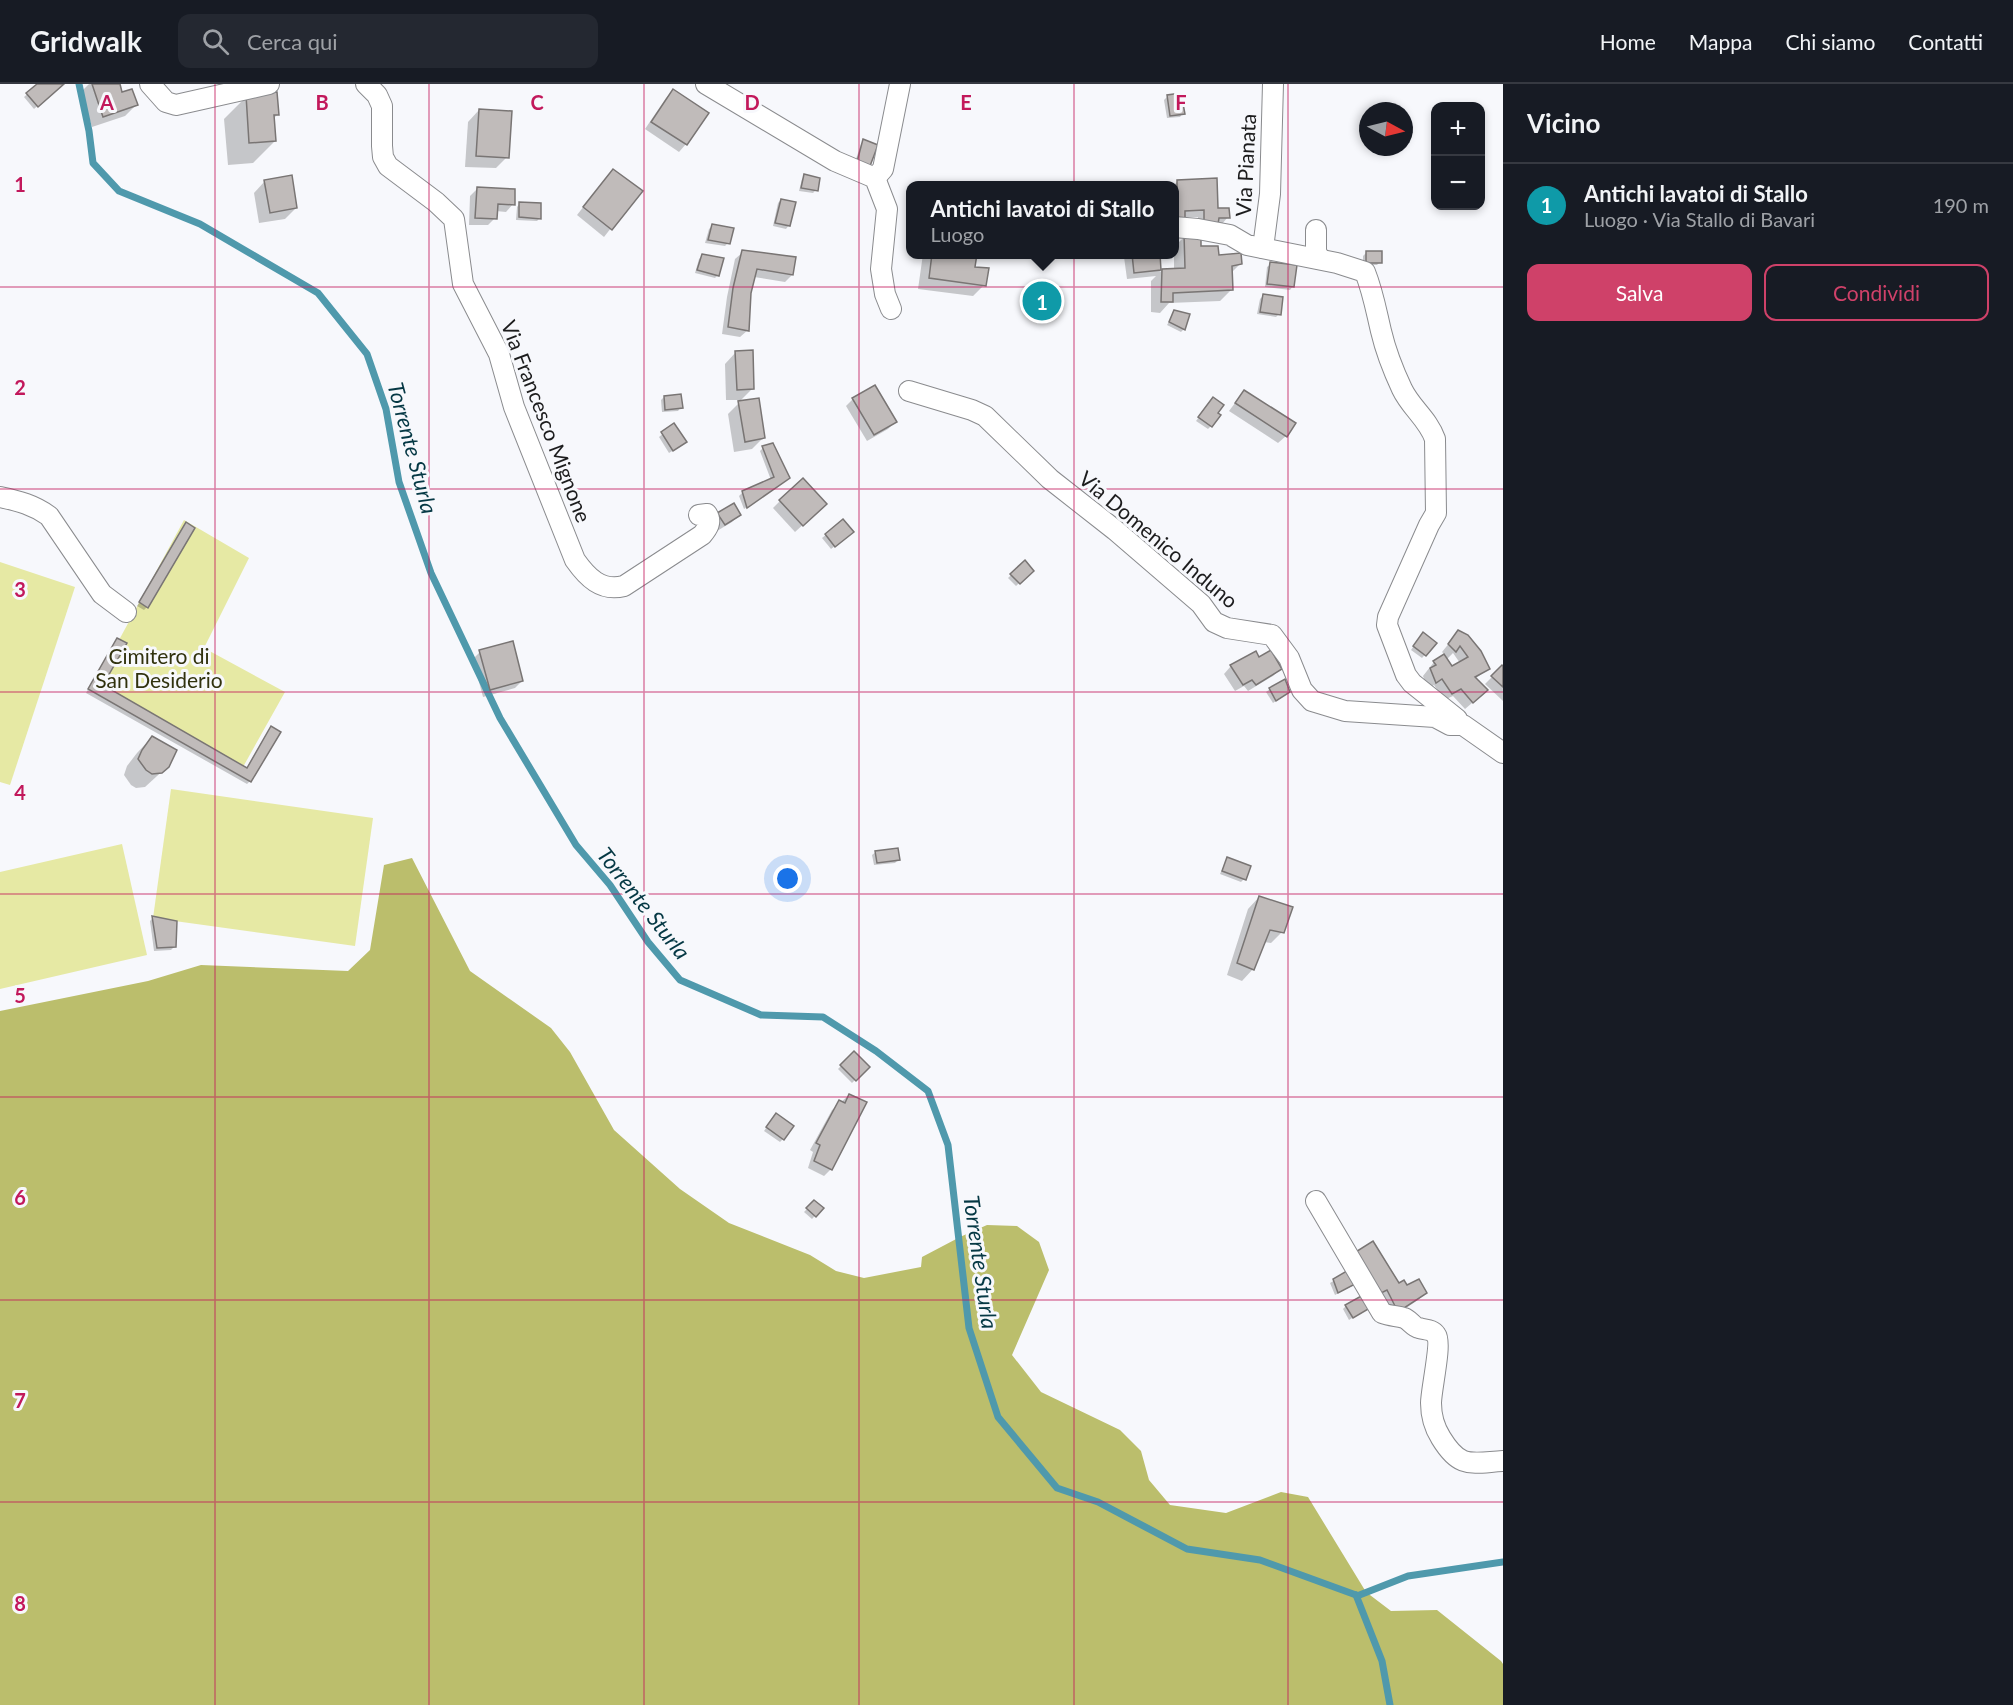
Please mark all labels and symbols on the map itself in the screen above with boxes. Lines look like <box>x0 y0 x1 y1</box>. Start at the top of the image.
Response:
text: A <box>99 90 114 114</box>
text: B <box>315 90 329 114</box>
text: C <box>530 90 544 114</box>
text: D <box>744 90 760 114</box>
text: E <box>960 90 972 114</box>
text: F <box>1175 90 1187 114</box>
north arrow <box>1359 102 1413 156</box>
street label: Via Pianata <box>1230 113 1260 217</box>
text: 1 <box>14 172 26 196</box>
pin: 1 <box>1022 278 1062 324</box>
street label: Via Francesco Mignone <box>497 316 597 526</box>
text: 2 <box>14 375 26 399</box>
water label: Torrente Sturla <box>383 379 443 517</box>
street label: Via Domenico Induno <box>1075 465 1244 613</box>
text: 3 <box>14 577 26 601</box>
park label: Cimitero di San Desiderio <box>95 643 223 692</box>
text: 4 <box>14 780 26 804</box>
water label: Torrente Sturla <box>592 842 696 964</box>
your location <box>773 864 802 893</box>
text: 5 <box>14 983 26 1007</box>
text: 6 <box>14 1185 26 1209</box>
water label: Torrente Sturla <box>958 1193 1004 1331</box>
text: 7 <box>14 1388 26 1412</box>
text: 8 <box>14 1591 26 1615</box>

